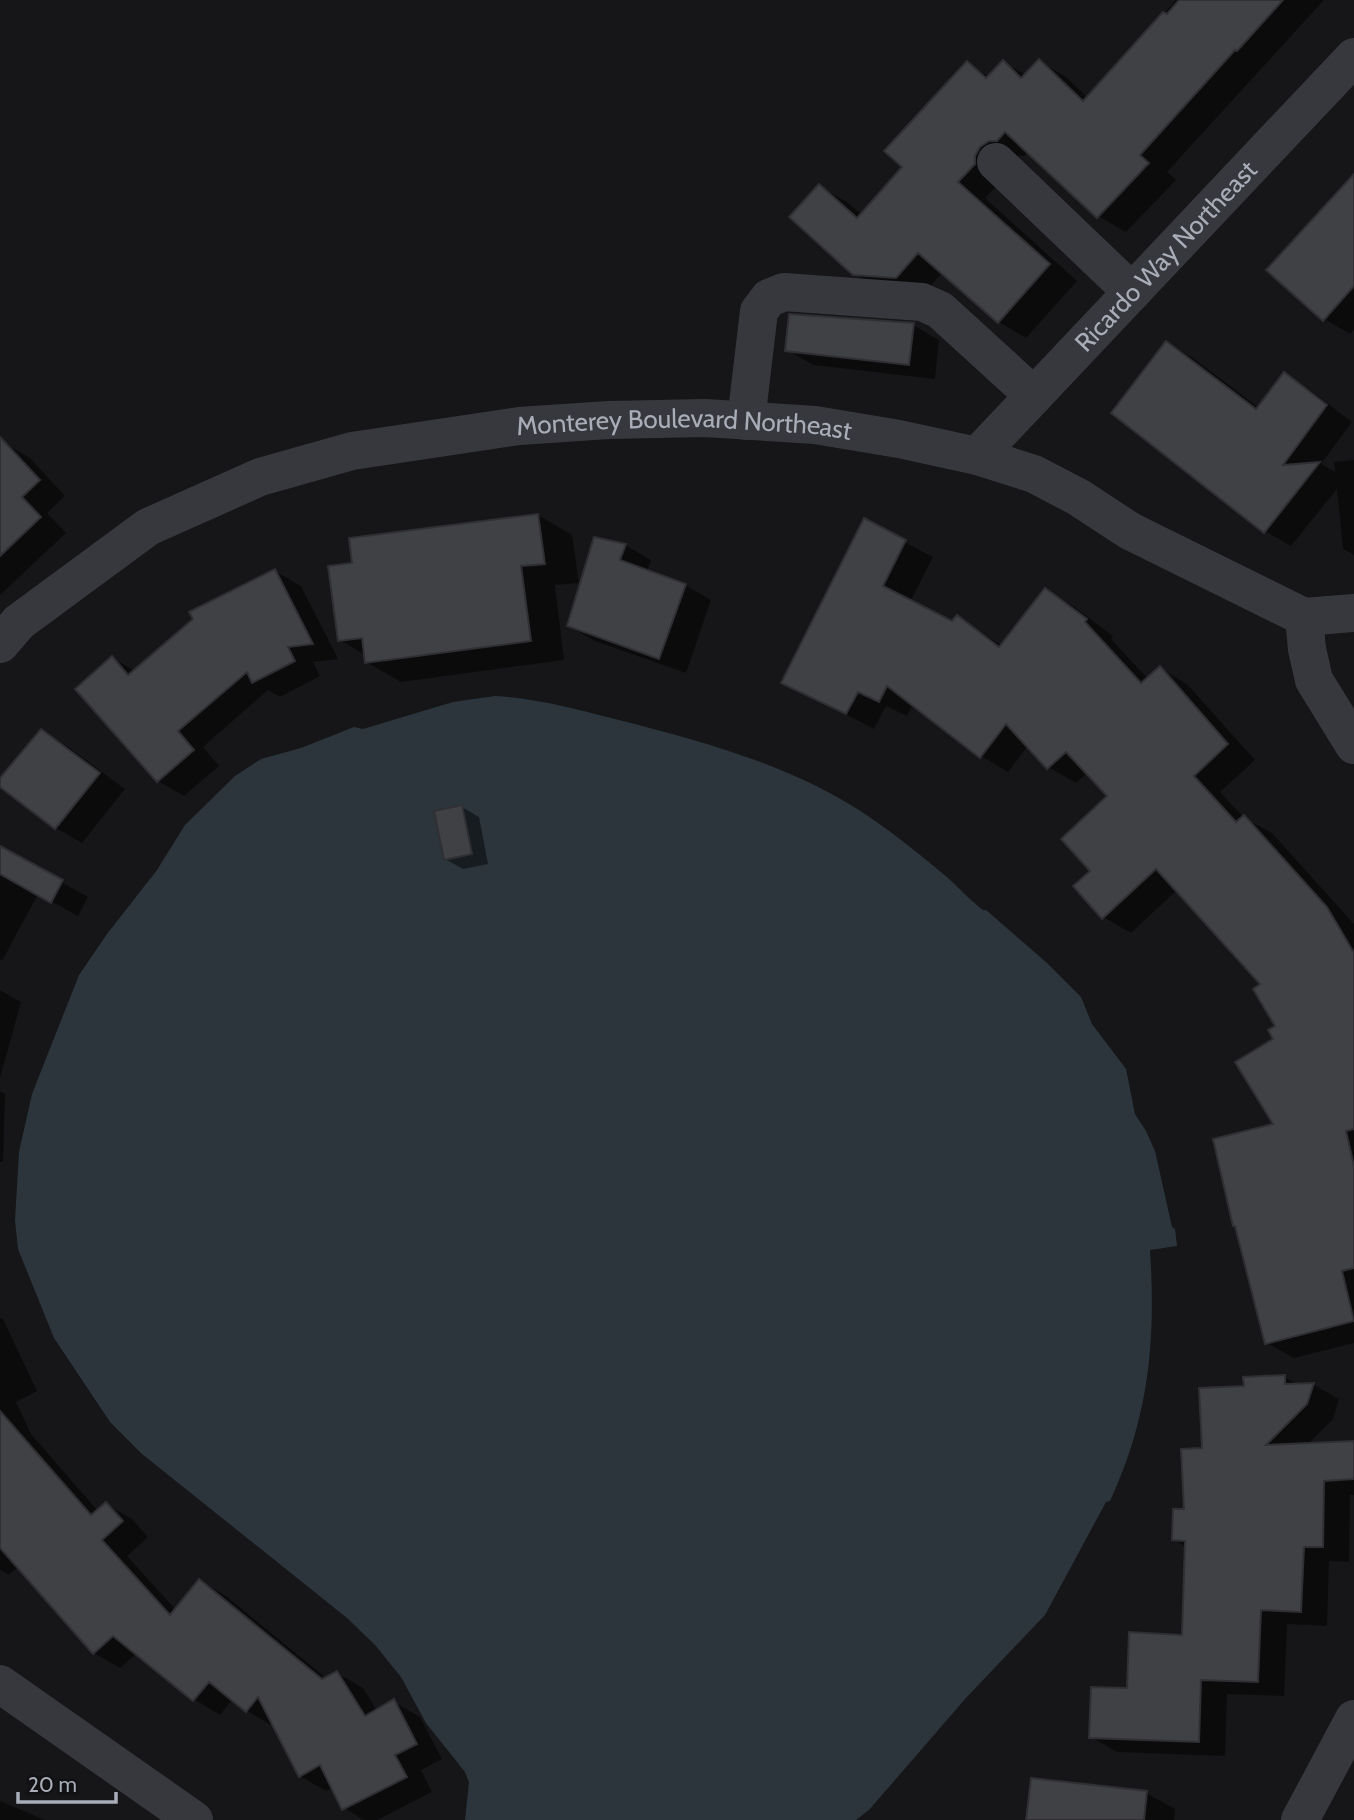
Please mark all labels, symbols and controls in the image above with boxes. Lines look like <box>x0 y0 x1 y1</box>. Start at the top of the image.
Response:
street label: Ricardo Way Northeast <box>1068 154 1264 358</box>
street label: Monterey Boulevard Northeast <box>515 402 855 447</box>
scale bar <box>18 1760 116 1804</box>
text: 20 m <box>28 1772 77 1797</box>

